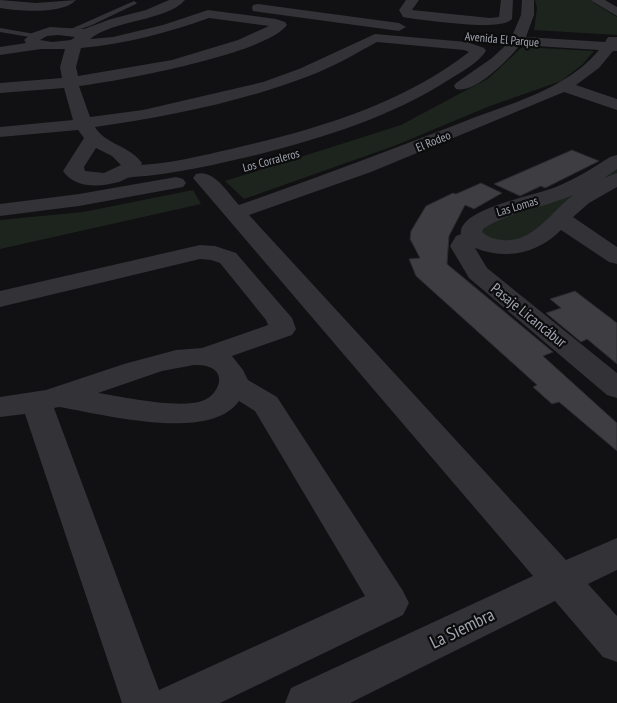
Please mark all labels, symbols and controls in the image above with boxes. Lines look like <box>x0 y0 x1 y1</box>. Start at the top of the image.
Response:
street label: Avenida El Parque <box>464 28 540 50</box>
street label: El Rodeo <box>413 127 453 155</box>
street label: Los Corraleros <box>241 145 301 175</box>
street label: Las Lomas <box>494 193 540 219</box>
street label: Pasaje Licancábur <box>487 279 571 352</box>
street label: La Siembra <box>426 603 498 653</box>

